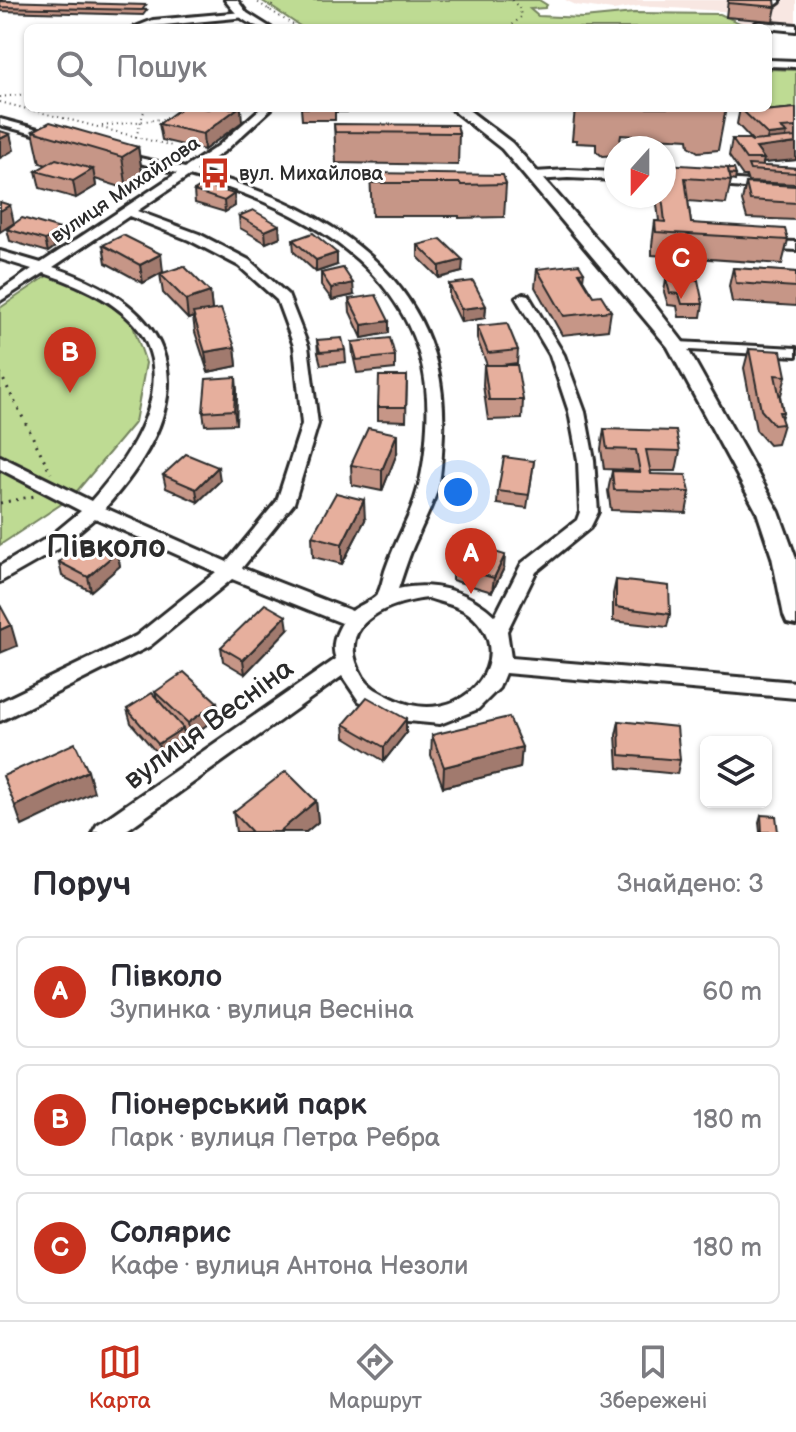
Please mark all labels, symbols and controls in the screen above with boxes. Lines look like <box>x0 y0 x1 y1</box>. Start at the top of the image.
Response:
search box <box>24 24 772 112</box>
icon: search <box>52 46 96 90</box>
text: Пошук <box>116 50 207 86</box>
street label: вулиця Михайлова <box>47 131 205 249</box>
north arrow <box>604 136 676 208</box>
bus stop icon: вул. Михайлова <box>198 156 232 190</box>
place label: вул. Михайлова <box>239 162 384 186</box>
pin: C <box>655 233 707 299</box>
pin: B <box>44 327 96 393</box>
your location <box>438 472 478 512</box>
district label: Півколо <box>46 528 166 567</box>
pin: A <box>445 528 497 594</box>
street label: вулиця Весніна <box>118 652 300 797</box>
map controls <box>700 736 772 808</box>
button: layers <box>700 736 772 808</box>
text: Поруч <box>32 864 131 905</box>
text: Знайдено: 3 <box>617 869 764 900</box>
text: Півколо <box>110 959 222 995</box>
text: A <box>52 977 68 1008</box>
text: 60 m <box>702 977 762 1008</box>
text: Зупинка · вулиця Весніна <box>110 995 414 1026</box>
text: Піонерський парк <box>110 1087 367 1123</box>
text: B <box>51 1105 69 1136</box>
text: 180 m <box>693 1105 762 1136</box>
text: Парк · вулиця Петра Ребра <box>110 1123 440 1154</box>
text: Солярис <box>110 1215 231 1251</box>
text: C <box>51 1233 69 1264</box>
text: 180 m <box>693 1233 762 1264</box>
text: Кафе · вулиця Антона Незоли <box>110 1251 469 1282</box>
tab: Карта <box>89 1340 151 1415</box>
tab: Маршрут <box>329 1340 422 1415</box>
tab: Збережені <box>600 1340 707 1415</box>

